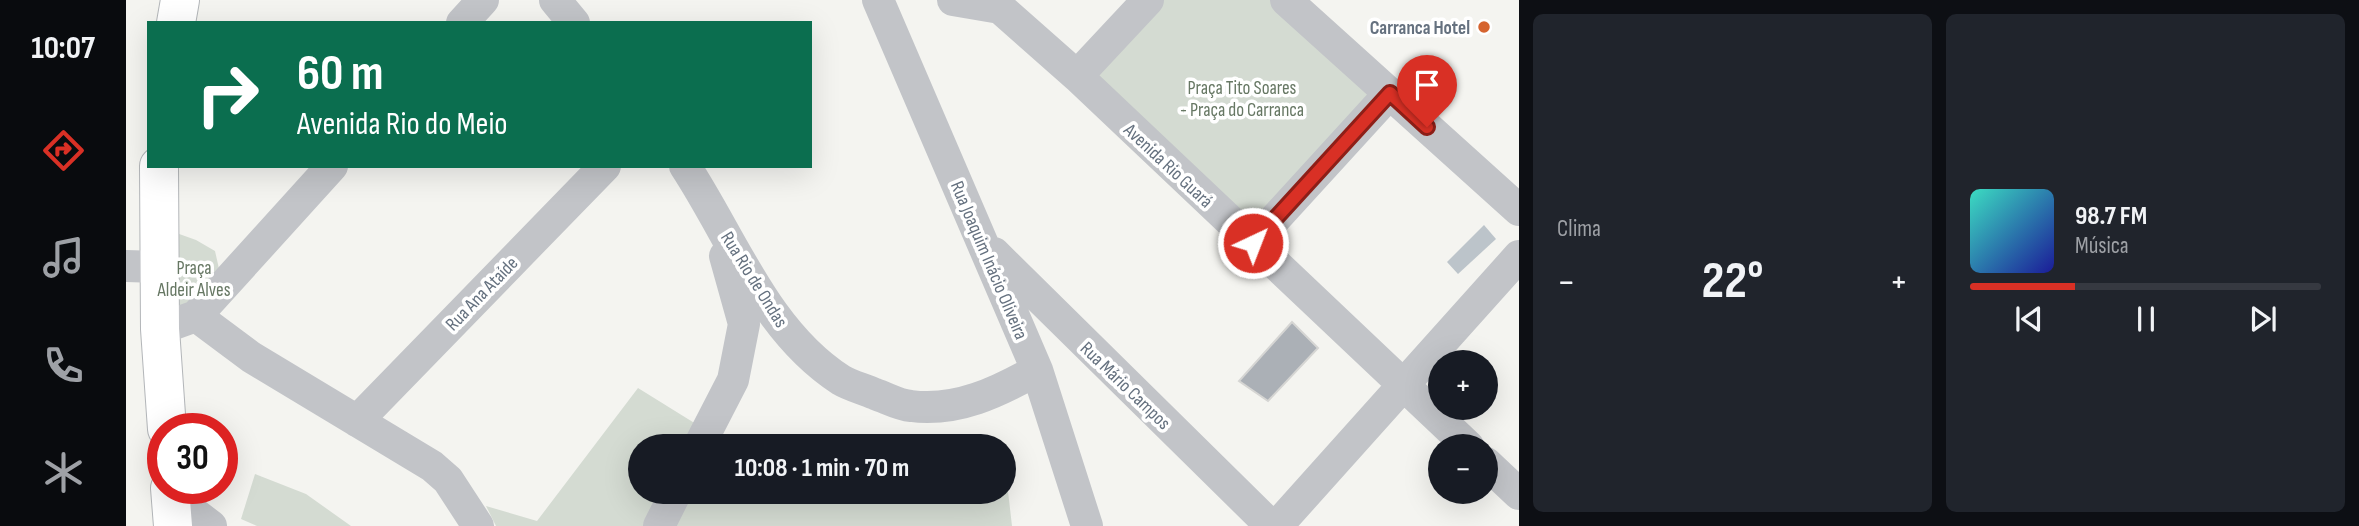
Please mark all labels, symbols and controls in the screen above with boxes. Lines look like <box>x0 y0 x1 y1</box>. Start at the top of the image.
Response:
place label: Carranca Hotel <box>1370 17 1470 40</box>
marker: Carranca Hotel <box>1476 19 1492 35</box>
text: 10:07 <box>31 29 95 68</box>
text: 60 m <box>297 45 384 104</box>
icon: right <box>182 49 273 140</box>
pin <box>1397 55 1457 127</box>
icon: arrive <box>1408 66 1446 104</box>
park label: Praça Tito Soares - Praça do Carranca <box>1180 77 1304 122</box>
text: Avenida Rio do Meio <box>297 105 508 144</box>
street label: Avenida Rio Guará <box>1118 118 1217 213</box>
icon: directions <box>39 126 88 175</box>
street label: Rua Joaquim Inácio Oliveira <box>945 178 1032 343</box>
text: 98.7 FM <box>2075 201 2147 232</box>
position arrow <box>1216 206 1290 280</box>
text: Clima <box>1557 215 1601 243</box>
street label: Rua Rio de Ondas <box>715 228 792 332</box>
text: Música <box>2075 232 2129 260</box>
icon: music <box>39 233 88 282</box>
text: 22° <box>1701 250 1764 313</box>
street label: Rua Ana Ataíde <box>441 252 523 336</box>
park label: Praça Aldeir Alves <box>156 257 231 302</box>
text: − <box>1557 260 1576 305</box>
text: + <box>1889 260 1908 305</box>
icon: previous <box>2010 300 2048 338</box>
icon: pause <box>2127 300 2165 338</box>
icon: next <box>2244 300 2282 338</box>
street label: Rua Mário Campos <box>1075 337 1175 435</box>
icon: phone <box>39 341 88 390</box>
map controls <box>1428 350 1498 504</box>
button: + <box>1428 350 1498 420</box>
speed limit sign: 30 <box>147 413 238 504</box>
button: − <box>1428 434 1498 504</box>
icon: climate <box>39 448 88 497</box>
text: 10:08 · 1 min · 70 m <box>735 453 909 484</box>

